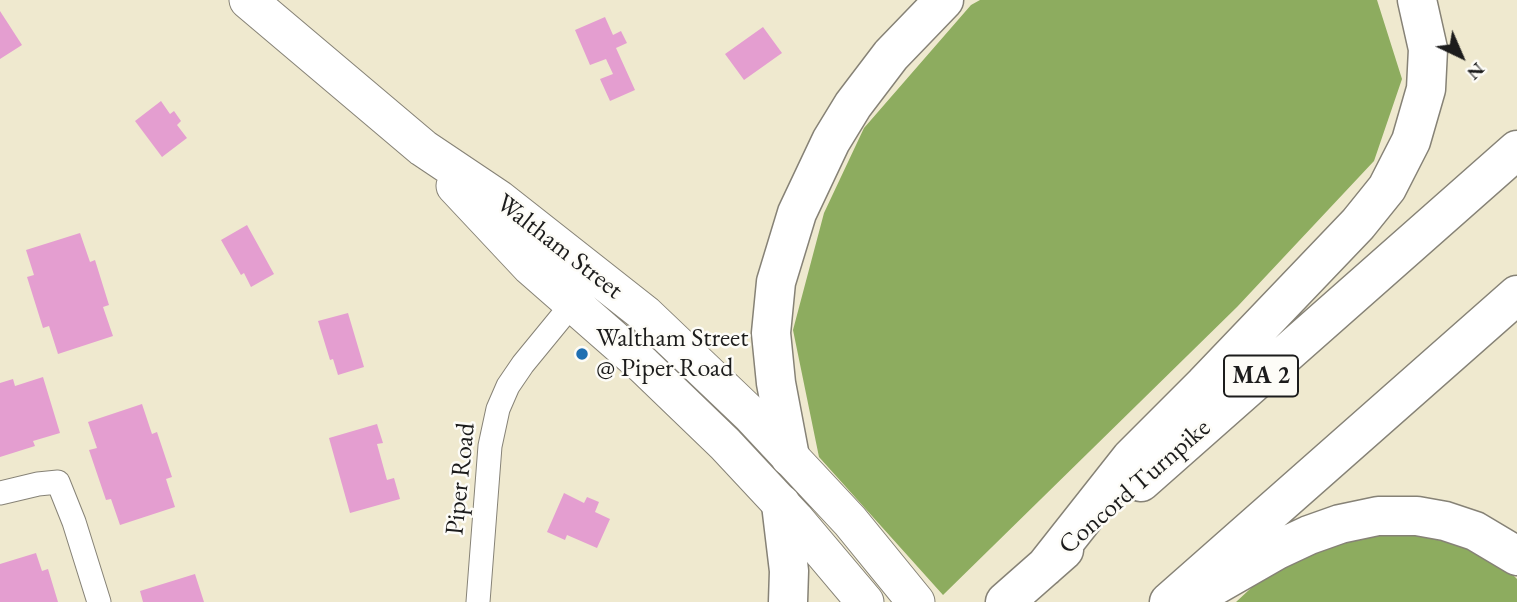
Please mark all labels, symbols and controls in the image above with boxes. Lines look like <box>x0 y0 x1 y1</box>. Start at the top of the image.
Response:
north arrow <box>1426 21 1496 91</box>
text: N <box>1462 57 1490 86</box>
street label: Waltham Street <box>489 188 629 306</box>
place label: Waltham Street @ Piper Road <box>596 323 748 384</box>
marker: Waltham Street @ Piper Road <box>574 346 590 362</box>
road number: MA 2 <box>1224 356 1298 396</box>
street label: Concord Turnpike <box>1053 413 1217 561</box>
street label: Piper Road <box>440 421 482 537</box>

